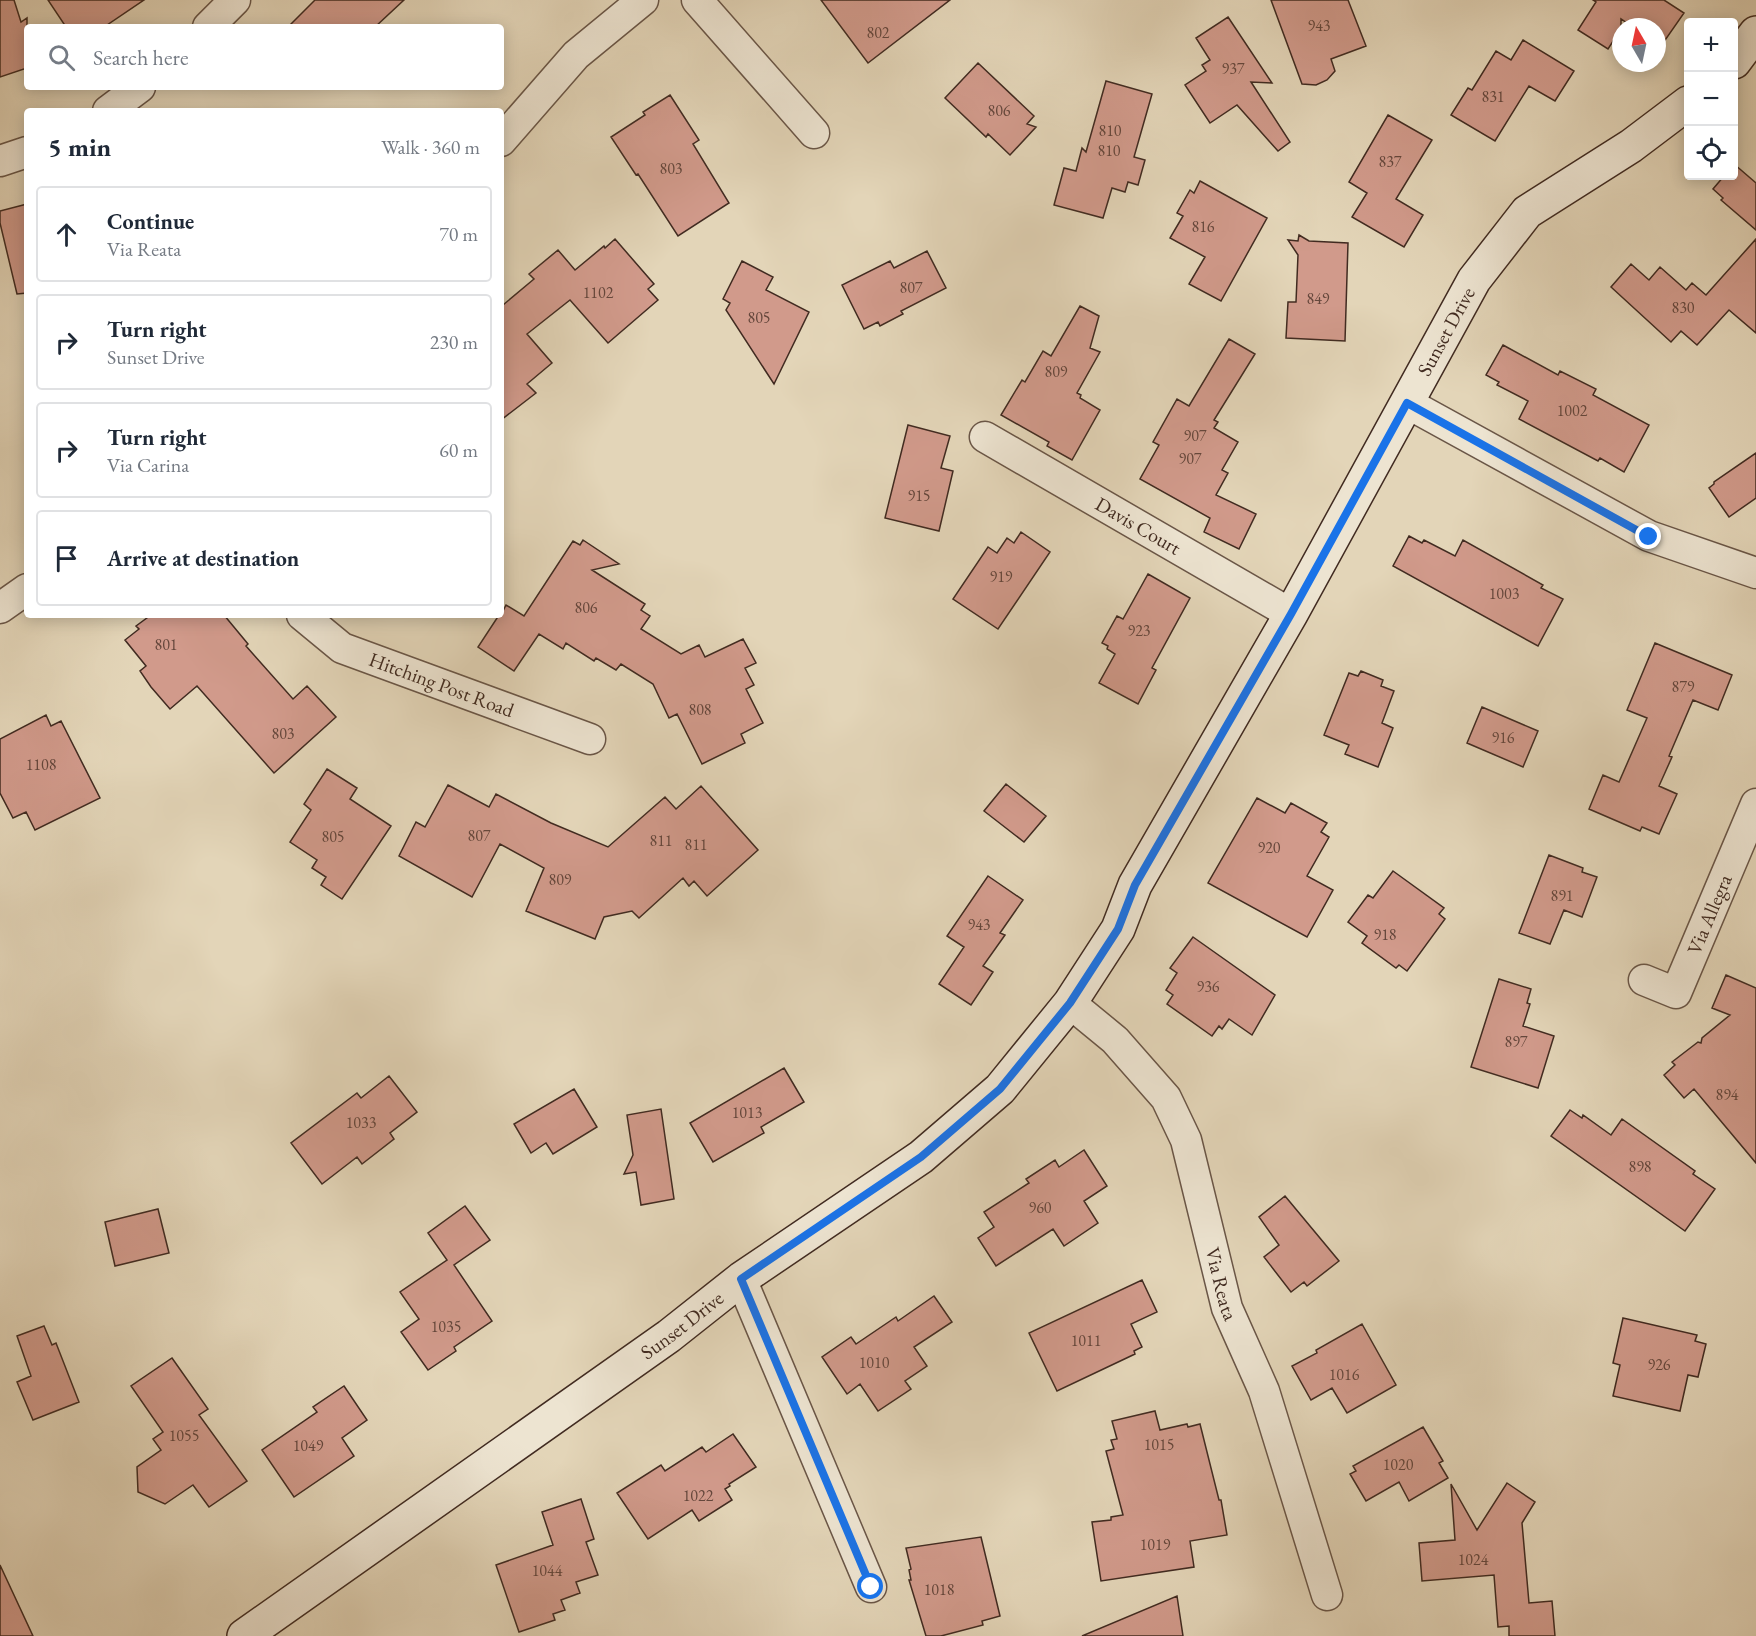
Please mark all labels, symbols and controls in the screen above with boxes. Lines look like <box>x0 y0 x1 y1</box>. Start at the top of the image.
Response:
house number: 943 <box>1307 15 1331 36</box>
north arrow <box>1612 18 1666 72</box>
map controls <box>1684 18 1738 180</box>
button: + <box>1684 18 1738 72</box>
house number: 802 <box>866 22 890 43</box>
search box <box>24 24 504 90</box>
icon: search <box>45 41 78 74</box>
text: Search here <box>93 43 188 72</box>
house number: 937 <box>1221 58 1245 79</box>
button: − <box>1684 72 1738 126</box>
house number: 831 <box>1481 86 1505 107</box>
house number: 806 <box>987 100 1011 121</box>
house number: 810 <box>1098 120 1122 141</box>
button: locate <box>1684 126 1738 180</box>
text: 5 min <box>48 130 111 164</box>
text: Walk · 360 m <box>381 134 480 160</box>
house number: 810 <box>1097 140 1121 161</box>
house number: 837 <box>1378 151 1402 172</box>
house number: 803 <box>659 158 683 179</box>
text: Continue <box>107 207 194 236</box>
house number: 816 <box>1191 216 1215 237</box>
icon: ahead <box>50 218 83 251</box>
text: 70 m <box>439 221 478 247</box>
text: Via Reata <box>107 236 181 262</box>
house number: 807 <box>899 277 923 298</box>
house number: 1102 <box>583 282 614 303</box>
street label: Sunset Drive <box>1411 282 1481 380</box>
house number: 849 <box>1306 288 1330 309</box>
house number: 830 <box>1671 297 1695 318</box>
house number: 805 <box>747 307 771 328</box>
text: Turn right <box>107 315 206 344</box>
icon: right <box>50 326 83 359</box>
text: 230 m <box>430 329 478 355</box>
text: Sunset Drive <box>107 344 205 370</box>
house number: 809 <box>1044 361 1068 382</box>
house number: 1002 <box>1557 400 1588 421</box>
text: Turn right <box>107 423 206 452</box>
house number: 907 <box>1183 425 1207 446</box>
icon: right <box>50 434 83 467</box>
text: 60 m <box>439 437 478 463</box>
house number: 907 <box>1178 448 1202 469</box>
text: Via Carina <box>107 452 189 478</box>
house number: 915 <box>907 485 931 506</box>
street label: Davis Court <box>1091 491 1186 561</box>
route end <box>1635 523 1661 549</box>
icon: arrive <box>50 542 83 575</box>
text: Arrive at destination <box>107 544 299 573</box>
house number: 919 <box>989 566 1013 587</box>
house number: 1003 <box>1489 583 1520 604</box>
house number: 806 <box>574 597 598 618</box>
house number: 923 <box>1127 620 1151 641</box>
house number: 801 <box>154 634 178 655</box>
street label: Hitching Post Road <box>366 646 519 723</box>
house number: 879 <box>1671 676 1695 697</box>
house number: 808 <box>688 699 712 720</box>
house number: 803 <box>271 723 295 744</box>
house number: 916 <box>1491 727 1515 748</box>
house number: 1108 <box>26 754 57 775</box>
house number: 807 <box>467 825 491 846</box>
house number: 805 <box>321 826 345 847</box>
house number: 811 <box>649 830 673 851</box>
house number: 811 <box>684 834 708 855</box>
house number: 920 <box>1257 837 1281 858</box>
house number: 809 <box>548 869 572 890</box>
street label: Via Allegra <box>1681 870 1738 958</box>
house number: 891 <box>1550 885 1574 906</box>
house number: 943 <box>967 914 991 935</box>
house number: 918 <box>1373 924 1397 945</box>
house number: 936 <box>1196 976 1220 997</box>
house number: 897 <box>1504 1031 1528 1052</box>
house number: 894 <box>1715 1084 1739 1105</box>
house number: 1013 <box>732 1102 763 1123</box>
house number: 1033 <box>346 1112 377 1133</box>
house number: 898 <box>1628 1156 1652 1177</box>
house number: 960 <box>1028 1197 1052 1218</box>
street label: Via Reata <box>1200 1245 1244 1324</box>
street label: Sunset Drive <box>635 1285 729 1365</box>
house number: 1035 <box>431 1316 461 1337</box>
house number: 1011 <box>1071 1330 1101 1351</box>
house number: 1010 <box>859 1352 890 1373</box>
house number: 926 <box>1647 1354 1671 1375</box>
house number: 1016 <box>1329 1364 1360 1385</box>
house number: 1055 <box>169 1425 199 1446</box>
house number: 1015 <box>1144 1434 1174 1455</box>
house number: 1049 <box>293 1435 324 1456</box>
house number: 1020 <box>1383 1454 1414 1475</box>
house number: 1022 <box>683 1485 714 1506</box>
house number: 1019 <box>1140 1534 1171 1555</box>
house number: 1024 <box>1458 1549 1489 1570</box>
house number: 1044 <box>532 1560 563 1581</box>
route start <box>857 1573 883 1599</box>
house number: 1018 <box>924 1579 955 1600</box>

